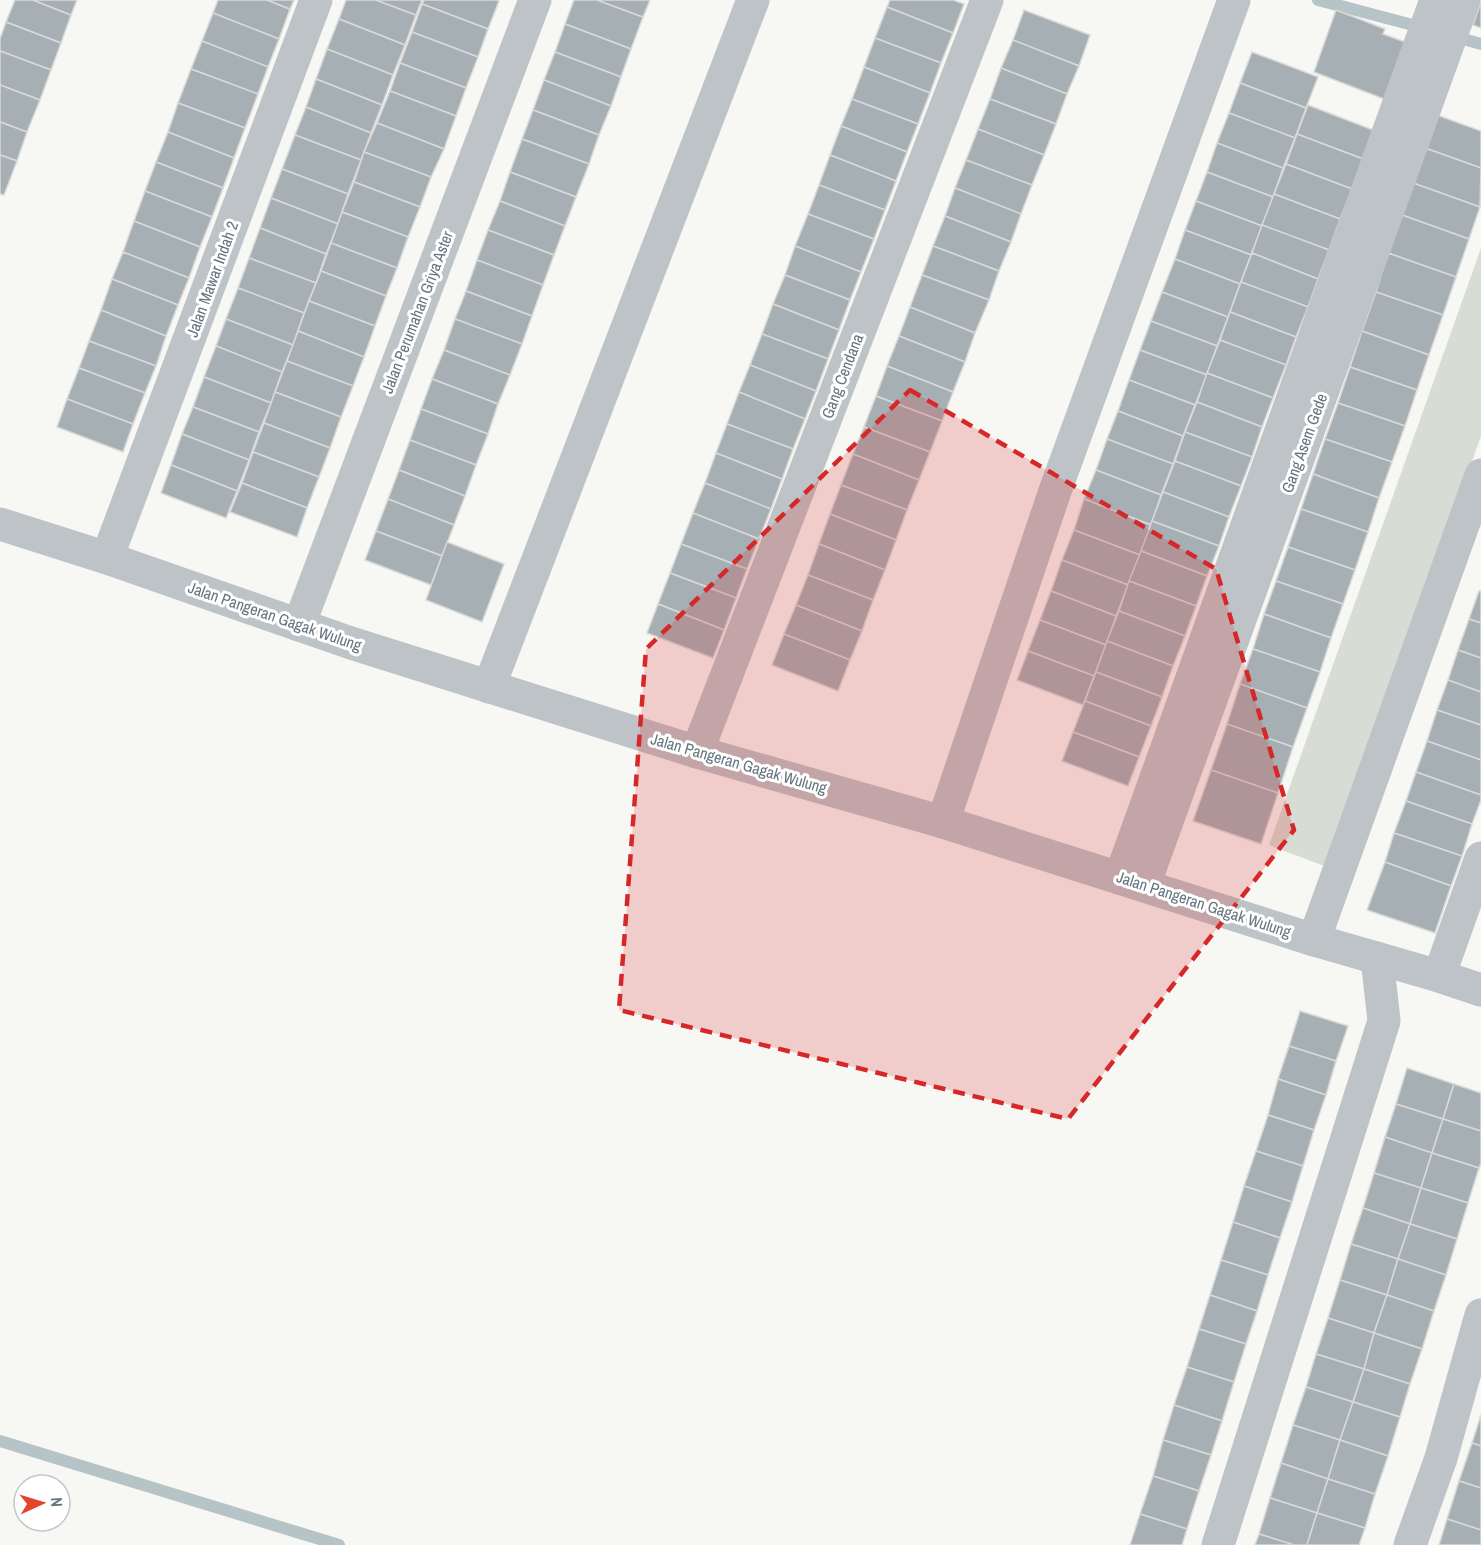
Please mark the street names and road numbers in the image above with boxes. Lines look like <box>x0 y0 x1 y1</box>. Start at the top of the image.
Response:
street label: Jalan Mawar Indah 2 <box>181 218 243 340</box>
street label: Jalan Perumahan Griya Aster <box>376 227 458 396</box>
street label: Gang Cendana <box>816 330 868 421</box>
street label: Gang Asem Gede <box>1276 390 1332 496</box>
street label: Jalan Pangeran Gagak Wulung <box>185 576 365 656</box>
street label: Jalan Pangeran Gagak Wulung <box>648 727 830 799</box>
street label: Jalan Pangeran Gagak Wulung <box>1114 865 1295 943</box>

